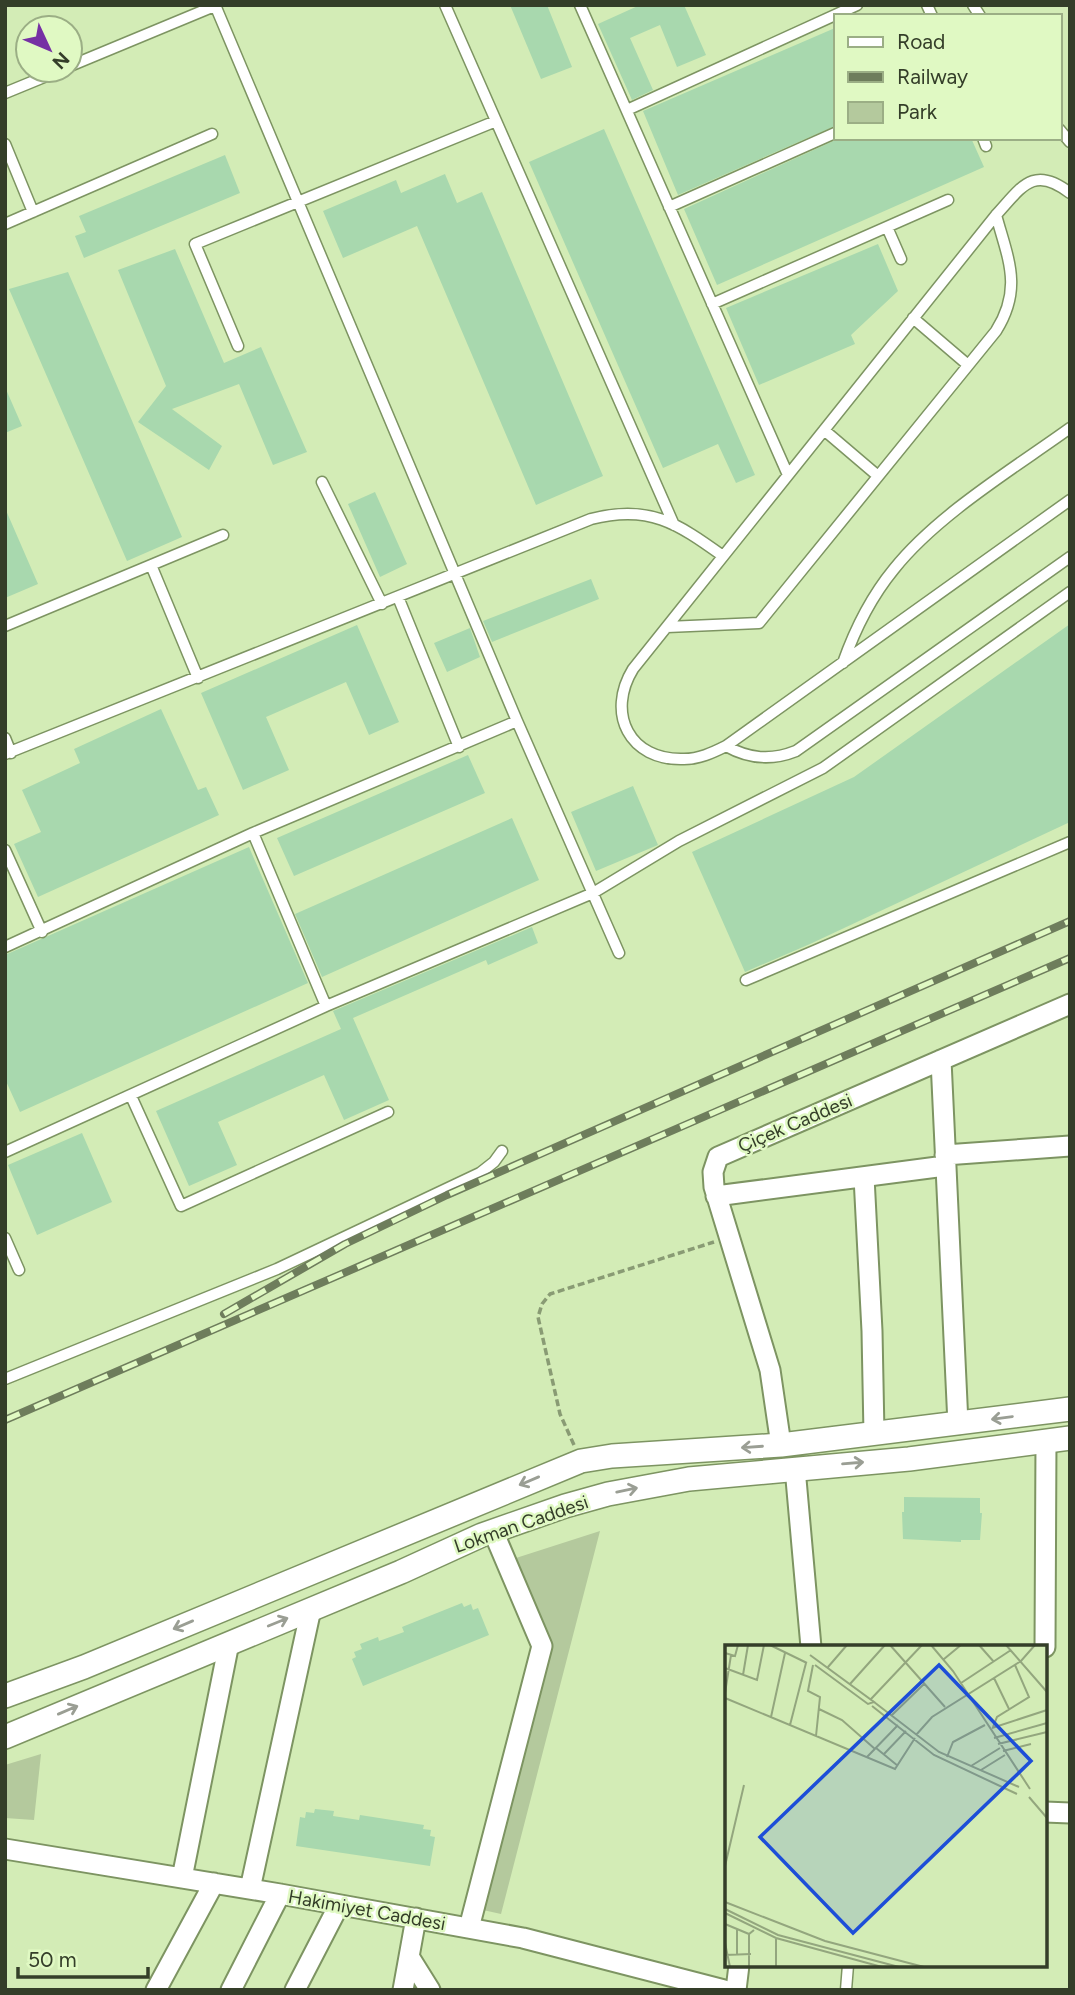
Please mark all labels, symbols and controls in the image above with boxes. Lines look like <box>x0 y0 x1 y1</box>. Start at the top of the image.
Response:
north arrow <box>14 14 84 84</box>
legend <box>834 14 1061 140</box>
text: Road <box>897 29 945 54</box>
text: N <box>47 47 74 74</box>
text: Railway <box>897 64 968 89</box>
text: Park <box>897 99 938 124</box>
street label: Çiçek Caddesi <box>734 1089 856 1157</box>
one-way arrow <box>991 1412 1014 1425</box>
one-way arrow <box>741 1441 764 1454</box>
one-way arrow <box>841 1456 864 1469</box>
one-way arrow <box>519 1476 540 1489</box>
one-way arrow <box>615 1483 638 1496</box>
street label: Lokman Caddesi <box>451 1490 591 1558</box>
one-way arrow <box>266 1615 288 1628</box>
one-way arrow <box>173 1620 195 1633</box>
inset map <box>725 1645 1047 1967</box>
one-way arrow <box>57 1703 78 1716</box>
street label: Hakimiyet Caddesi <box>286 1885 448 1935</box>
scale bar <box>18 1936 147 1980</box>
text: 50 m <box>28 1947 77 1972</box>

